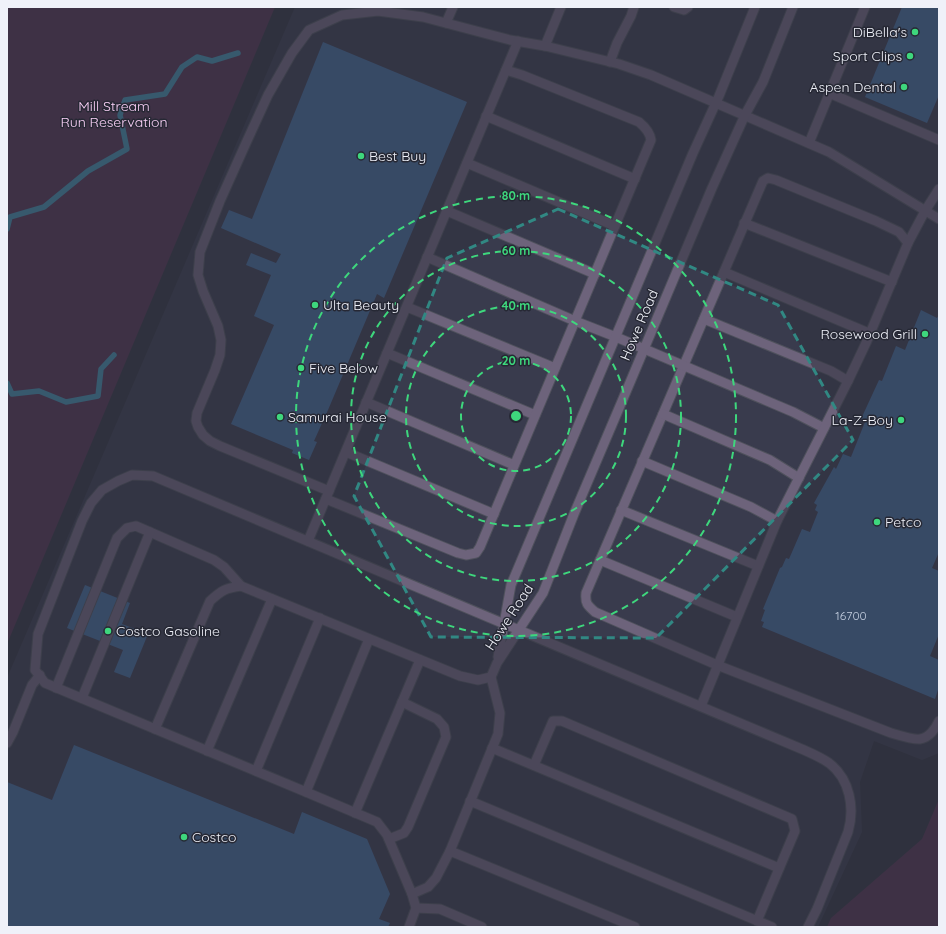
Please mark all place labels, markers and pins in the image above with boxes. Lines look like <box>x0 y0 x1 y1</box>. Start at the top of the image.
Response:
place label: DiBella's <box>853 23 907 41</box>
marker: DiBella's <box>910 27 920 37</box>
place label: Sport Clips <box>833 47 902 65</box>
marker: Sport Clips <box>905 51 915 61</box>
place label: Aspen Dental <box>809 78 896 96</box>
marker: Aspen Dental <box>899 82 909 92</box>
place label: Best Buy <box>369 147 426 165</box>
marker: Best Buy <box>356 151 366 161</box>
place label: Ulta Beauty <box>323 296 399 314</box>
marker: Ulta Beauty <box>310 300 320 310</box>
place label: Rosewood Grill <box>820 325 917 343</box>
marker: Rosewood Grill <box>920 329 930 339</box>
place label: Five Below <box>309 359 379 377</box>
marker: Five Below <box>296 363 306 373</box>
place label: Samurai House <box>288 408 387 426</box>
centre of rings <box>509 409 523 423</box>
place label: La-Z-Boy <box>832 411 893 429</box>
marker: Samurai House <box>275 412 285 422</box>
marker: La-Z-Boy <box>896 415 906 425</box>
place label: Petco <box>885 513 922 531</box>
marker: Petco <box>872 517 882 527</box>
place label: Costco Gasoline <box>116 622 220 640</box>
marker: Costco Gasoline <box>103 626 113 636</box>
place label: Costco <box>192 828 237 846</box>
marker: Costco <box>179 832 189 842</box>

